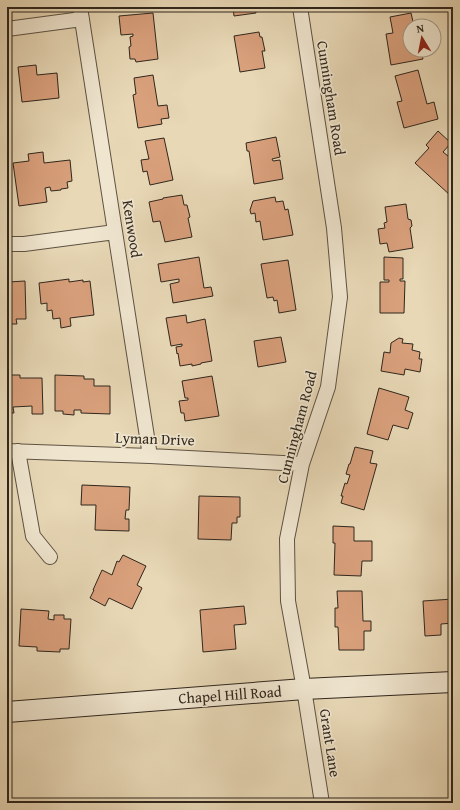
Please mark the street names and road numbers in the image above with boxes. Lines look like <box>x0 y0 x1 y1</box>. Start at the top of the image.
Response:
street label: Cunningham Road <box>312 39 351 157</box>
street label: Kenwood <box>118 199 147 259</box>
street label: Cunningham Road <box>271 368 322 485</box>
street label: Lyman Drive <box>115 427 195 450</box>
street label: Chapel Hill Road <box>178 680 282 709</box>
street label: Grant Lane <box>315 707 346 779</box>

